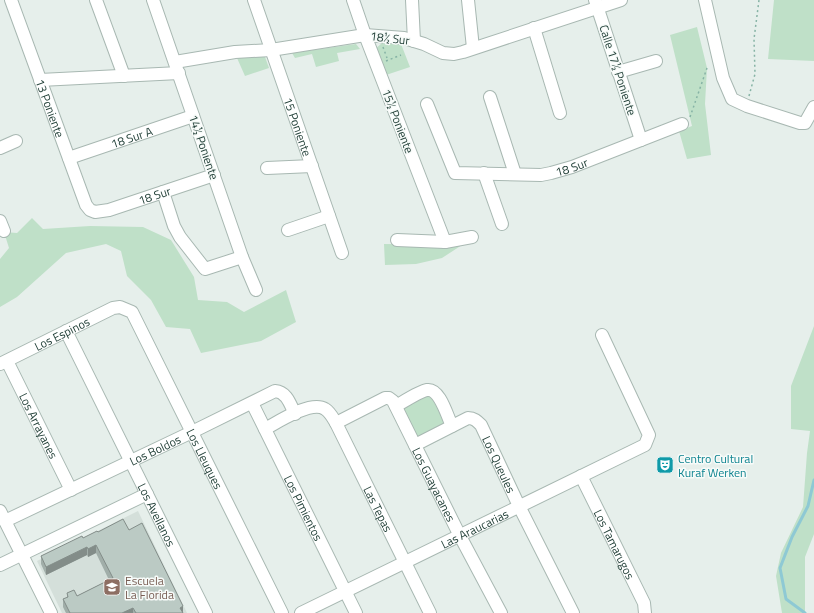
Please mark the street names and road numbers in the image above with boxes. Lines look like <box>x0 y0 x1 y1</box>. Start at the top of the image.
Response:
street label: Calle 17½ Poniente <box>594 22 642 118</box>
street label: 18½ Sur <box>369 26 411 50</box>
street label: 13 Poniente <box>31 76 70 140</box>
street label: 15½ Poniente <box>377 86 419 156</box>
street label: 15 Poniente <box>279 94 317 159</box>
street label: 14½ Poniente <box>184 112 224 182</box>
street label: 18 Sur A <box>108 121 155 153</box>
street label: 18 Sur <box>553 152 590 181</box>
street label: 18 Sur <box>136 181 173 209</box>
street label: Los Espinos <box>31 311 93 355</box>
street label: Los Arrayanes <box>15 389 64 462</box>
street label: Los Lleuques <box>182 425 228 493</box>
street label: Los Boldos <box>126 429 184 470</box>
street label: Los Queules <box>478 432 521 496</box>
street label: Los Guayacanes <box>408 444 461 525</box>
street label: Los Pimientos <box>280 472 328 544</box>
street label: Los Avellanos <box>133 480 181 550</box>
street label: Las Tepas <box>359 482 398 535</box>
street label: Las Araucarias <box>437 503 512 553</box>
street label: Los Tamarugos <box>589 506 640 583</box>

